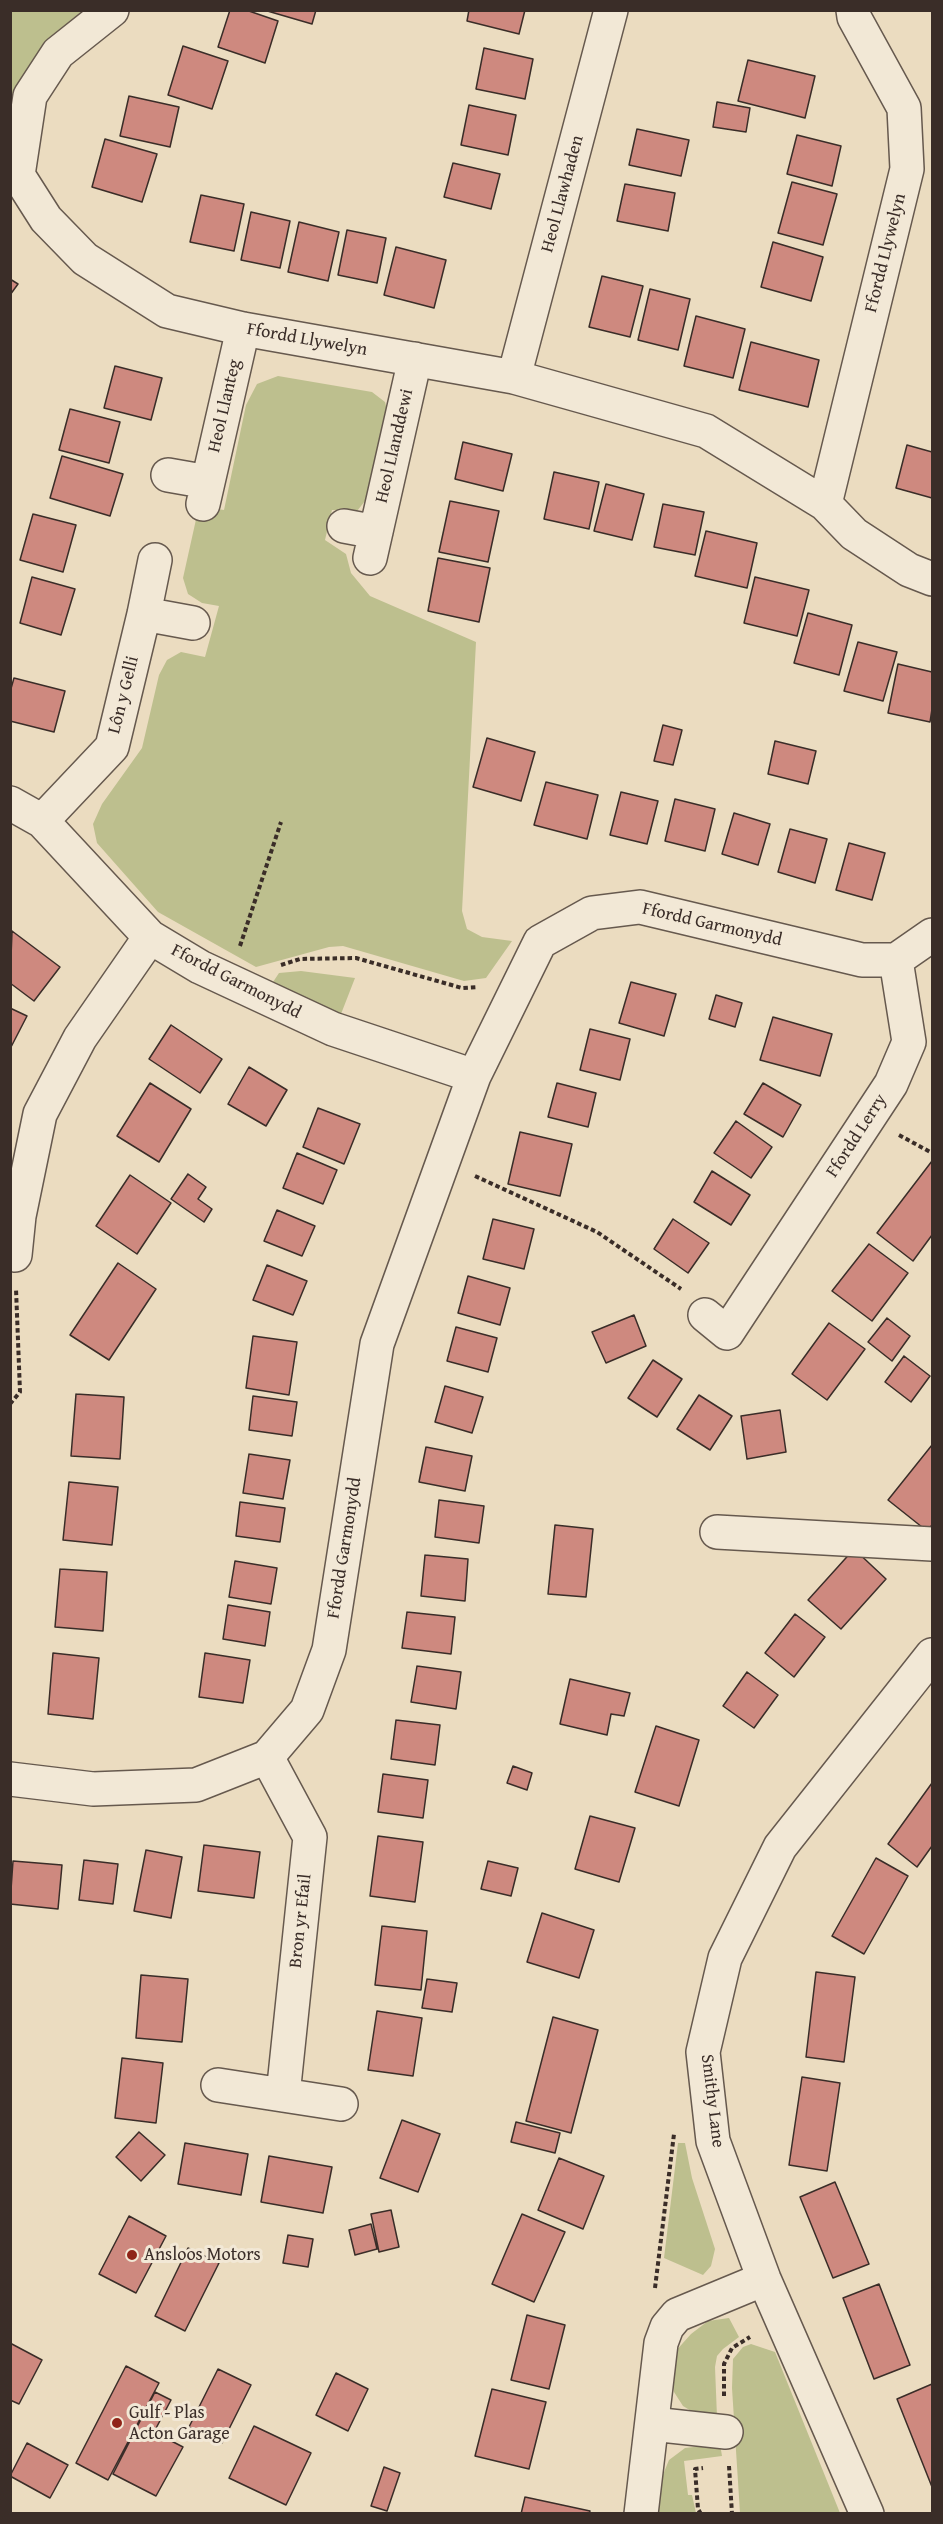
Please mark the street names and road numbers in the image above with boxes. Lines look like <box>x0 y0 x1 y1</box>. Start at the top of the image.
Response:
street label: Heol Llawhaden <box>537 133 589 255</box>
street label: Ffordd Llywelyn <box>861 191 911 315</box>
street label: Ffordd Llywelyn <box>245 319 369 361</box>
street label: Heol Llanteg <box>204 357 246 455</box>
street label: Heol Llanddewi <box>371 387 419 505</box>
street label: Lôn y Gelli <box>104 654 144 736</box>
street label: Ffordd Garmonydd <box>640 898 784 952</box>
street label: Ffordd Garmonydd <box>167 940 305 1024</box>
street label: Ffordd Lerry <box>822 1090 892 1182</box>
street label: Ffordd Garmonydd <box>323 1476 367 1620</box>
street label: Bron yr Efail <box>285 1873 317 1969</box>
street label: Smithy Lane <box>696 2053 728 2149</box>

